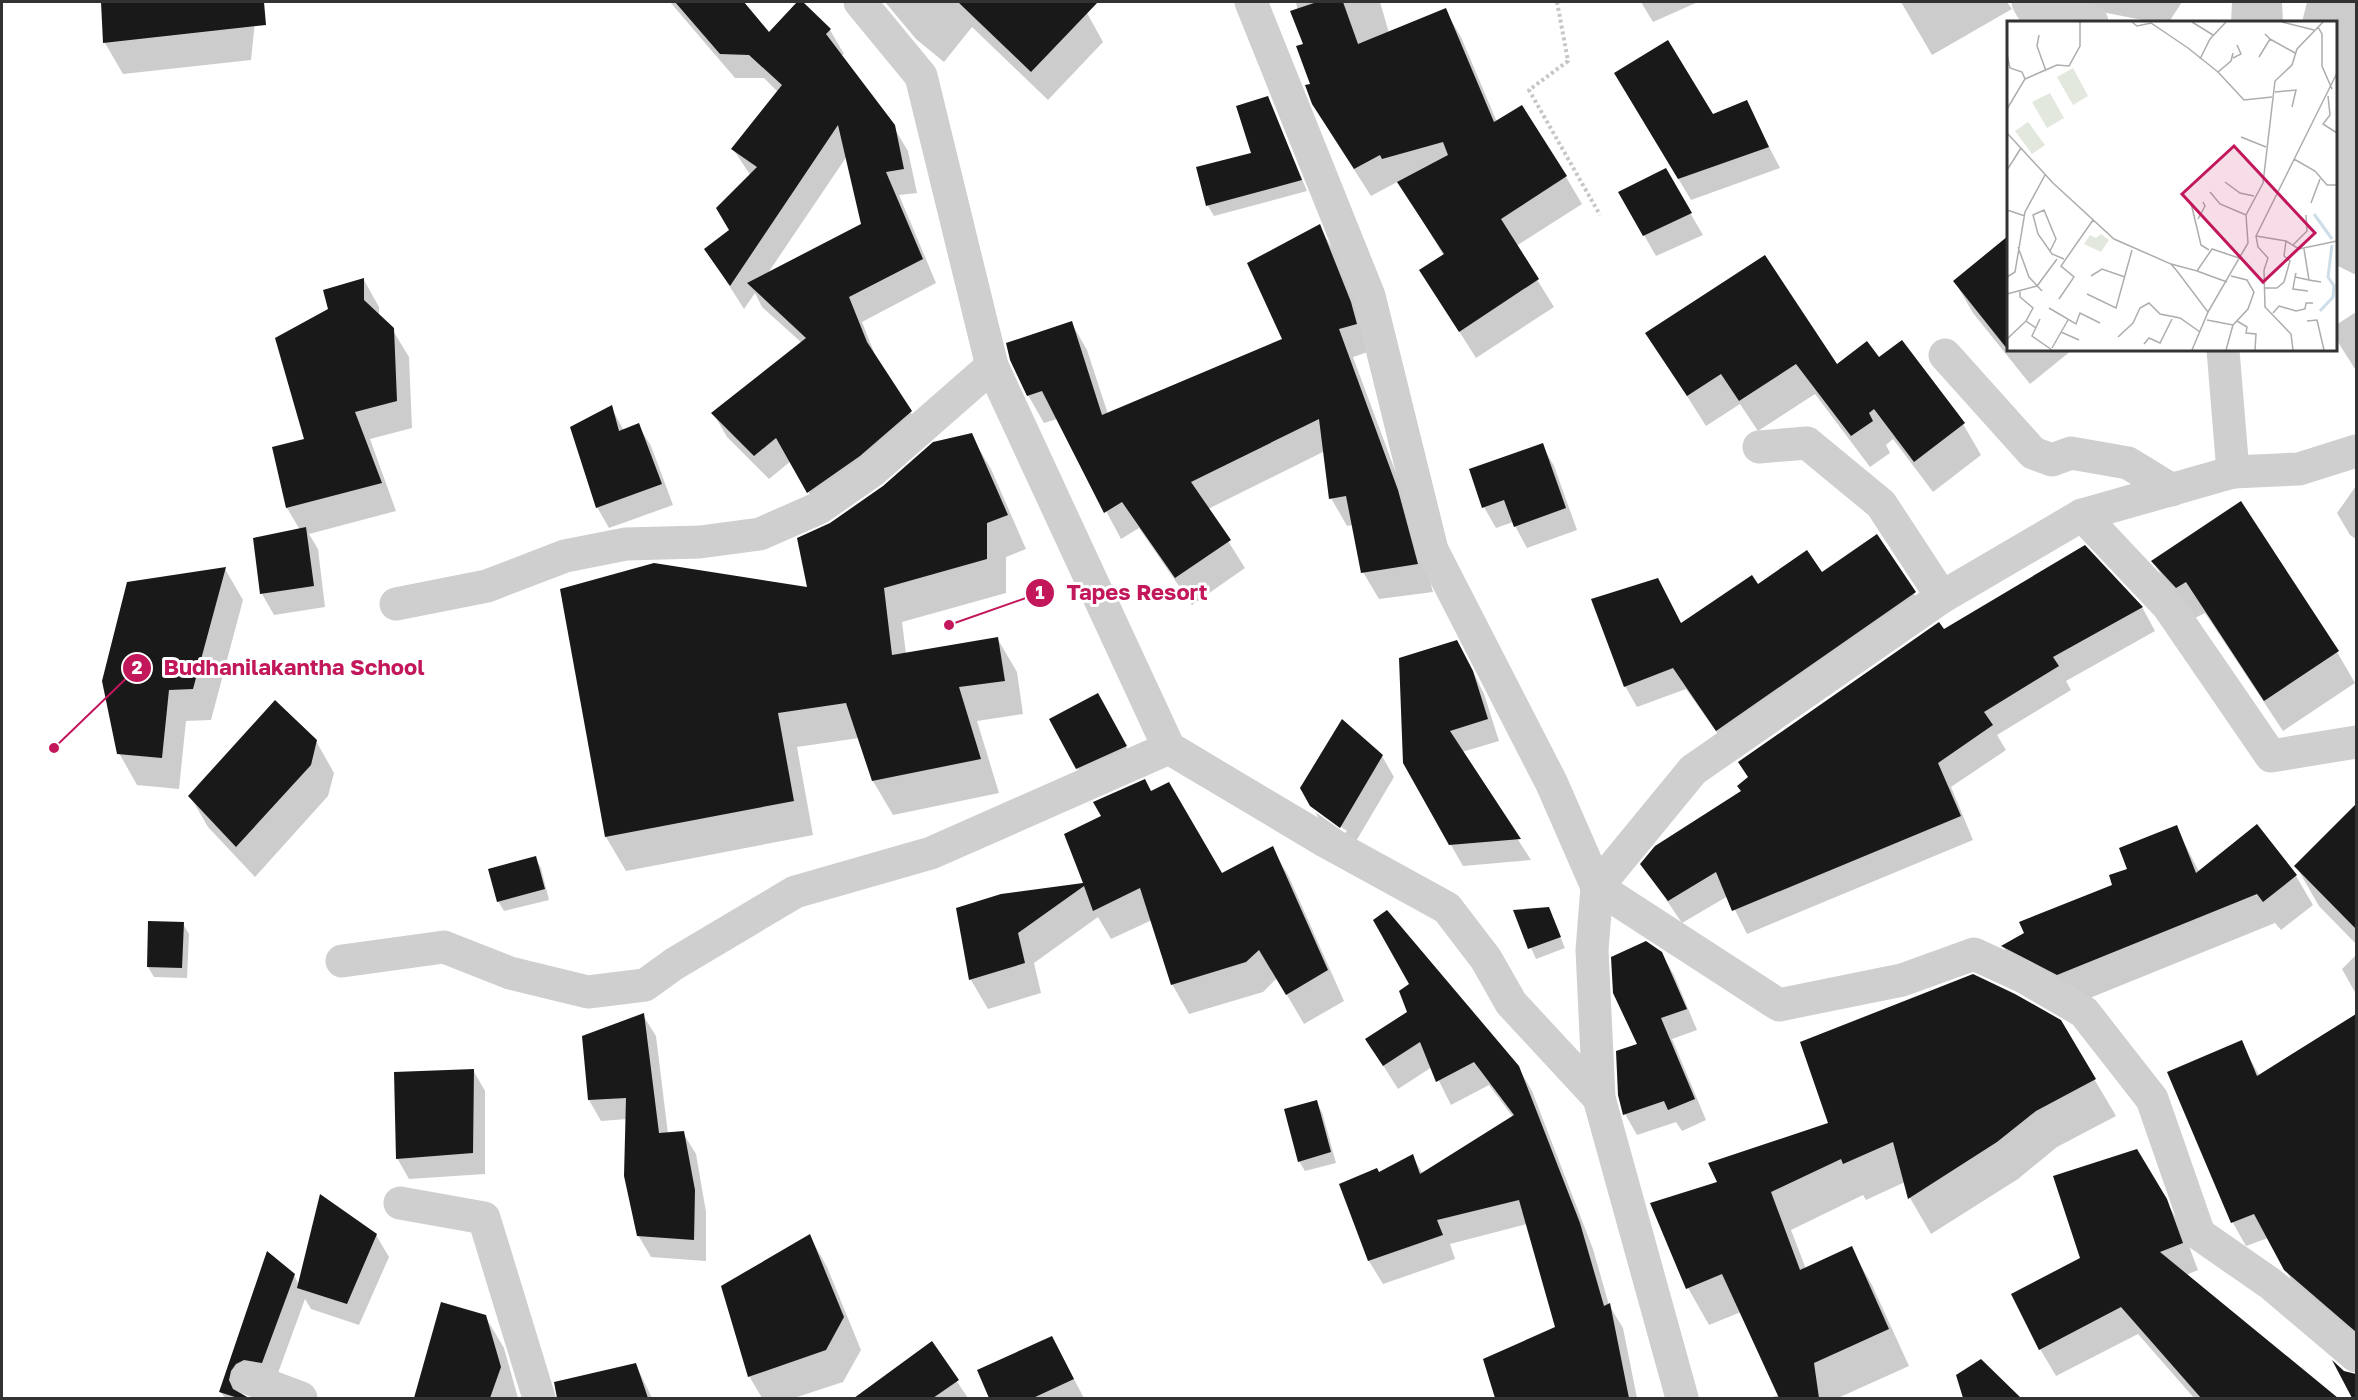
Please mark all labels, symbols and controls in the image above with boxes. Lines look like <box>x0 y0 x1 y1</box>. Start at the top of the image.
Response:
inset map <box>2007 21 2337 351</box>
callout: Tapes Resort <box>1025 573 1220 613</box>
text: Tapes Resort <box>1067 578 1208 605</box>
text: 1 <box>1035 581 1045 603</box>
callout: Budhanilakantha School <box>122 648 437 688</box>
text: Budhanilakantha School <box>163 653 425 680</box>
text: 2 <box>132 656 143 678</box>

